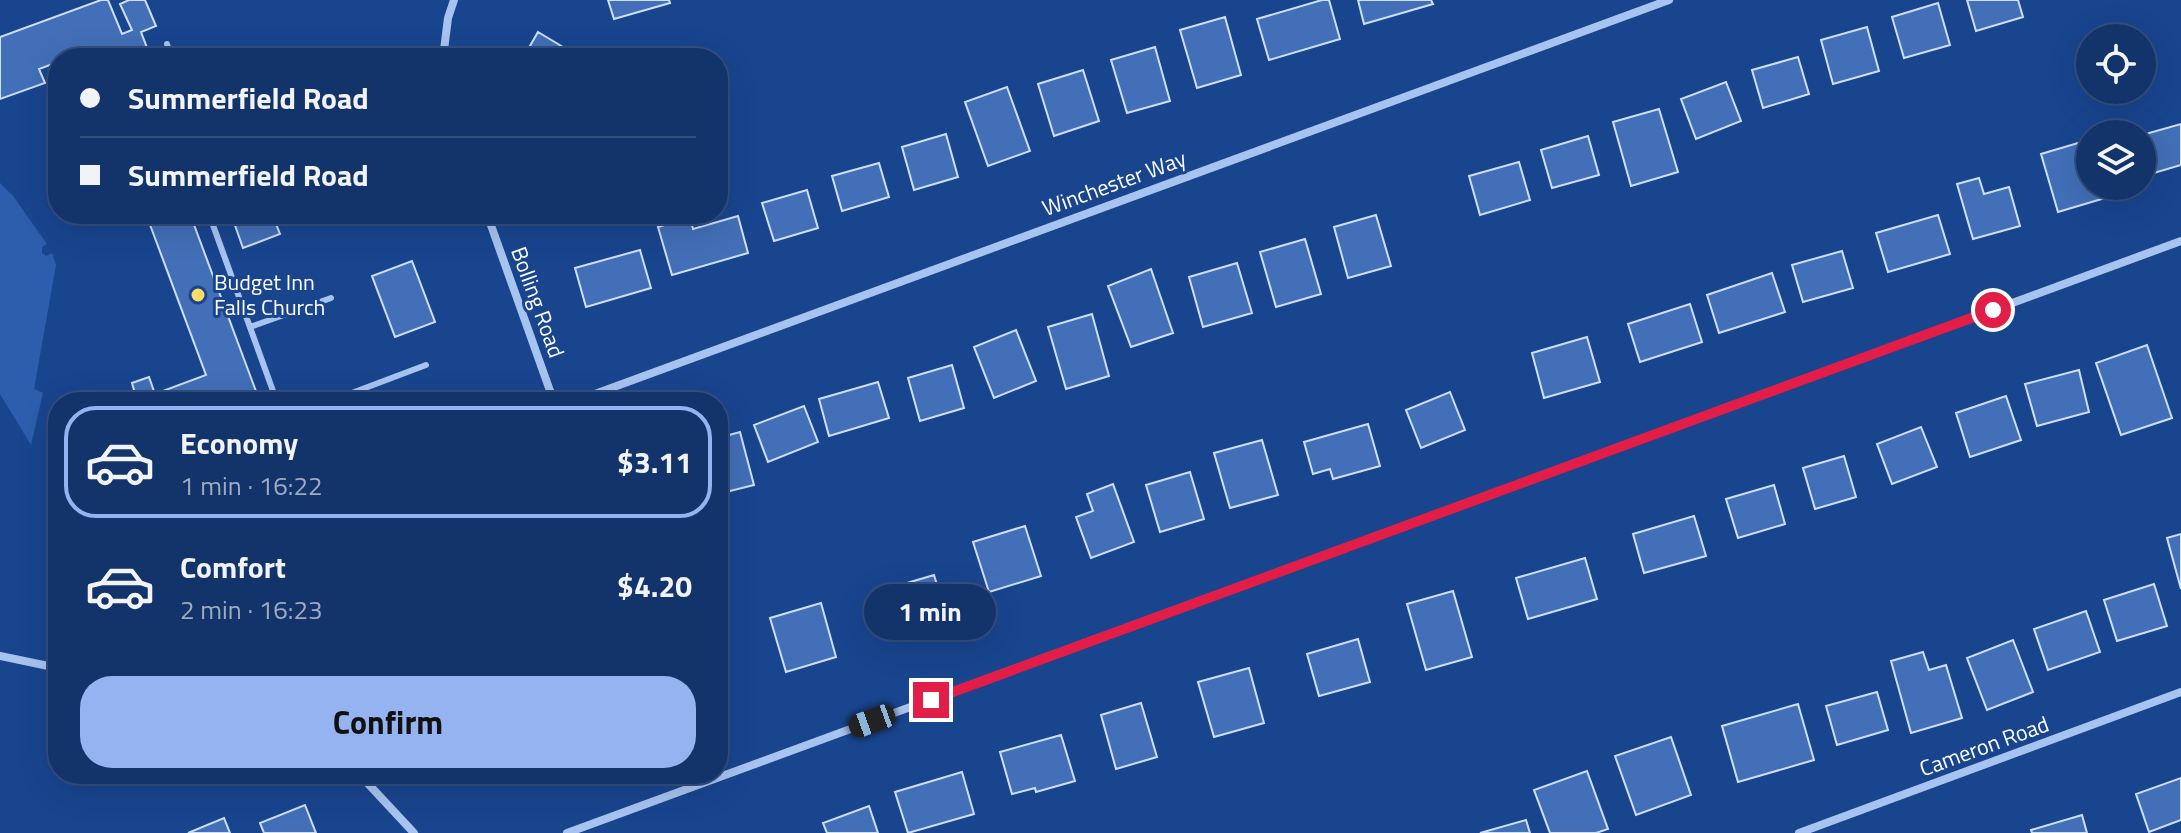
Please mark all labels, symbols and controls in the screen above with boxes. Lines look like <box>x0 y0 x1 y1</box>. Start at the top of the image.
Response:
map controls <box>2076 24 2156 200</box>
button: locate <box>2076 24 2156 104</box>
text: Summerfield Road <box>128 75 369 121</box>
button: layers <box>2076 120 2156 200</box>
street label: Winchester Way <box>1037 141 1191 225</box>
text: Summerfield Road <box>128 152 369 198</box>
street label: Bolling Road <box>502 242 574 362</box>
place label: Budget Inn Falls Church <box>214 265 325 324</box>
marker: Budget Inn Falls Church <box>189 286 207 304</box>
route start <box>1975 292 2011 328</box>
text: Economy <box>180 420 298 466</box>
icon: car <box>84 426 156 498</box>
text: $3.11 <box>617 439 692 485</box>
text: 1 min · 16:22 <box>180 466 323 505</box>
text: Comfort <box>180 544 286 590</box>
icon: car <box>84 550 156 622</box>
text: $4.20 <box>617 563 692 609</box>
callout: 1 min <box>865 584 997 640</box>
text: 2 min · 16:23 <box>180 590 323 629</box>
text: 1 min <box>898 592 962 631</box>
button: Confirm <box>80 676 696 768</box>
route end <box>913 682 949 718</box>
car <box>845 702 899 740</box>
street label: Cameron Road <box>1914 707 2054 785</box>

